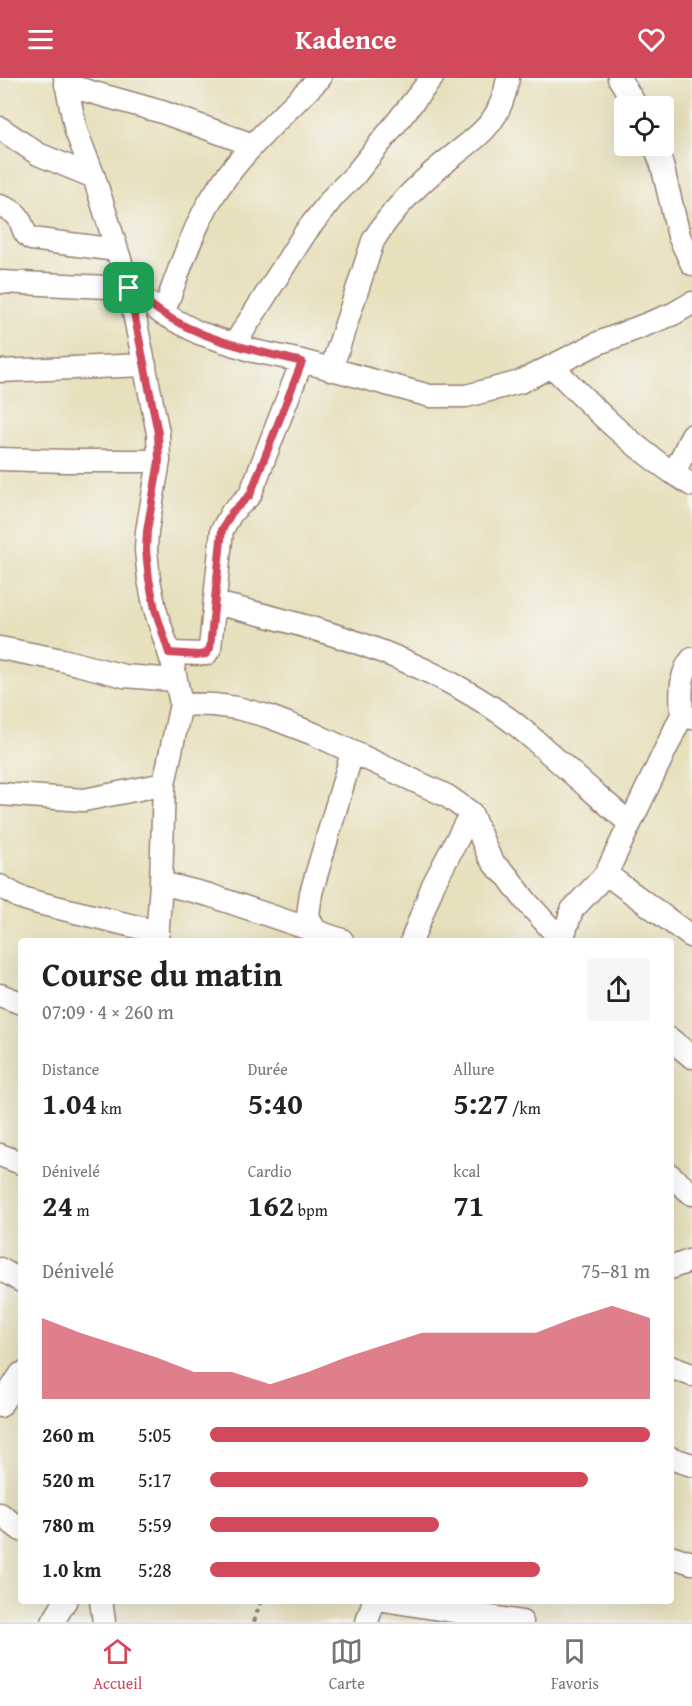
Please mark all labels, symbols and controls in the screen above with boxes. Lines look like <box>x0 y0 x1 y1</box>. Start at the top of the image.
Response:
text: Kadence <box>295 19 397 59</box>
icon: menu <box>24 23 57 56</box>
icon: heart <box>635 23 668 56</box>
map controls <box>614 96 674 156</box>
button: locate <box>614 96 674 156</box>
pin <box>103 262 154 313</box>
icon: arrive <box>112 271 145 304</box>
text: Course du matin <box>42 950 283 998</box>
button: share <box>587 958 650 1021</box>
text: 07:09 · 4 × 260 m <box>42 997 174 1026</box>
text: Distance <box>42 1057 99 1081</box>
text: Durée <box>248 1057 288 1081</box>
text: Allure <box>453 1057 495 1081</box>
text: 1.04 <box>42 1081 97 1125</box>
text: 5:40 <box>248 1081 303 1125</box>
text: 5:27 <box>453 1081 508 1125</box>
text: km <box>97 1096 122 1120</box>
text: /km <box>508 1096 541 1120</box>
text: Dénivelé <box>42 1159 100 1183</box>
text: Cardio <box>248 1159 292 1183</box>
text: kcal <box>453 1159 481 1183</box>
text: 24 <box>42 1183 73 1227</box>
text: 162 <box>248 1183 294 1227</box>
text: 71 <box>453 1183 484 1227</box>
text: m <box>73 1198 90 1222</box>
text: bpm <box>294 1198 328 1222</box>
text: Dénivelé <box>42 1256 114 1285</box>
text: 75–81 m <box>581 1256 650 1285</box>
text: 260 m <box>42 1420 95 1449</box>
text: 5:05 <box>138 1420 172 1449</box>
text: 520 m <box>42 1465 95 1494</box>
text: 5:17 <box>138 1465 172 1494</box>
text: 780 m <box>42 1510 95 1539</box>
text: 5:59 <box>138 1510 172 1539</box>
text: 1.0 km <box>42 1555 101 1584</box>
text: 5:28 <box>138 1555 172 1584</box>
tab: Accueil <box>93 1635 142 1695</box>
tab: Carte <box>329 1635 365 1695</box>
tab: Favoris <box>551 1635 599 1695</box>

